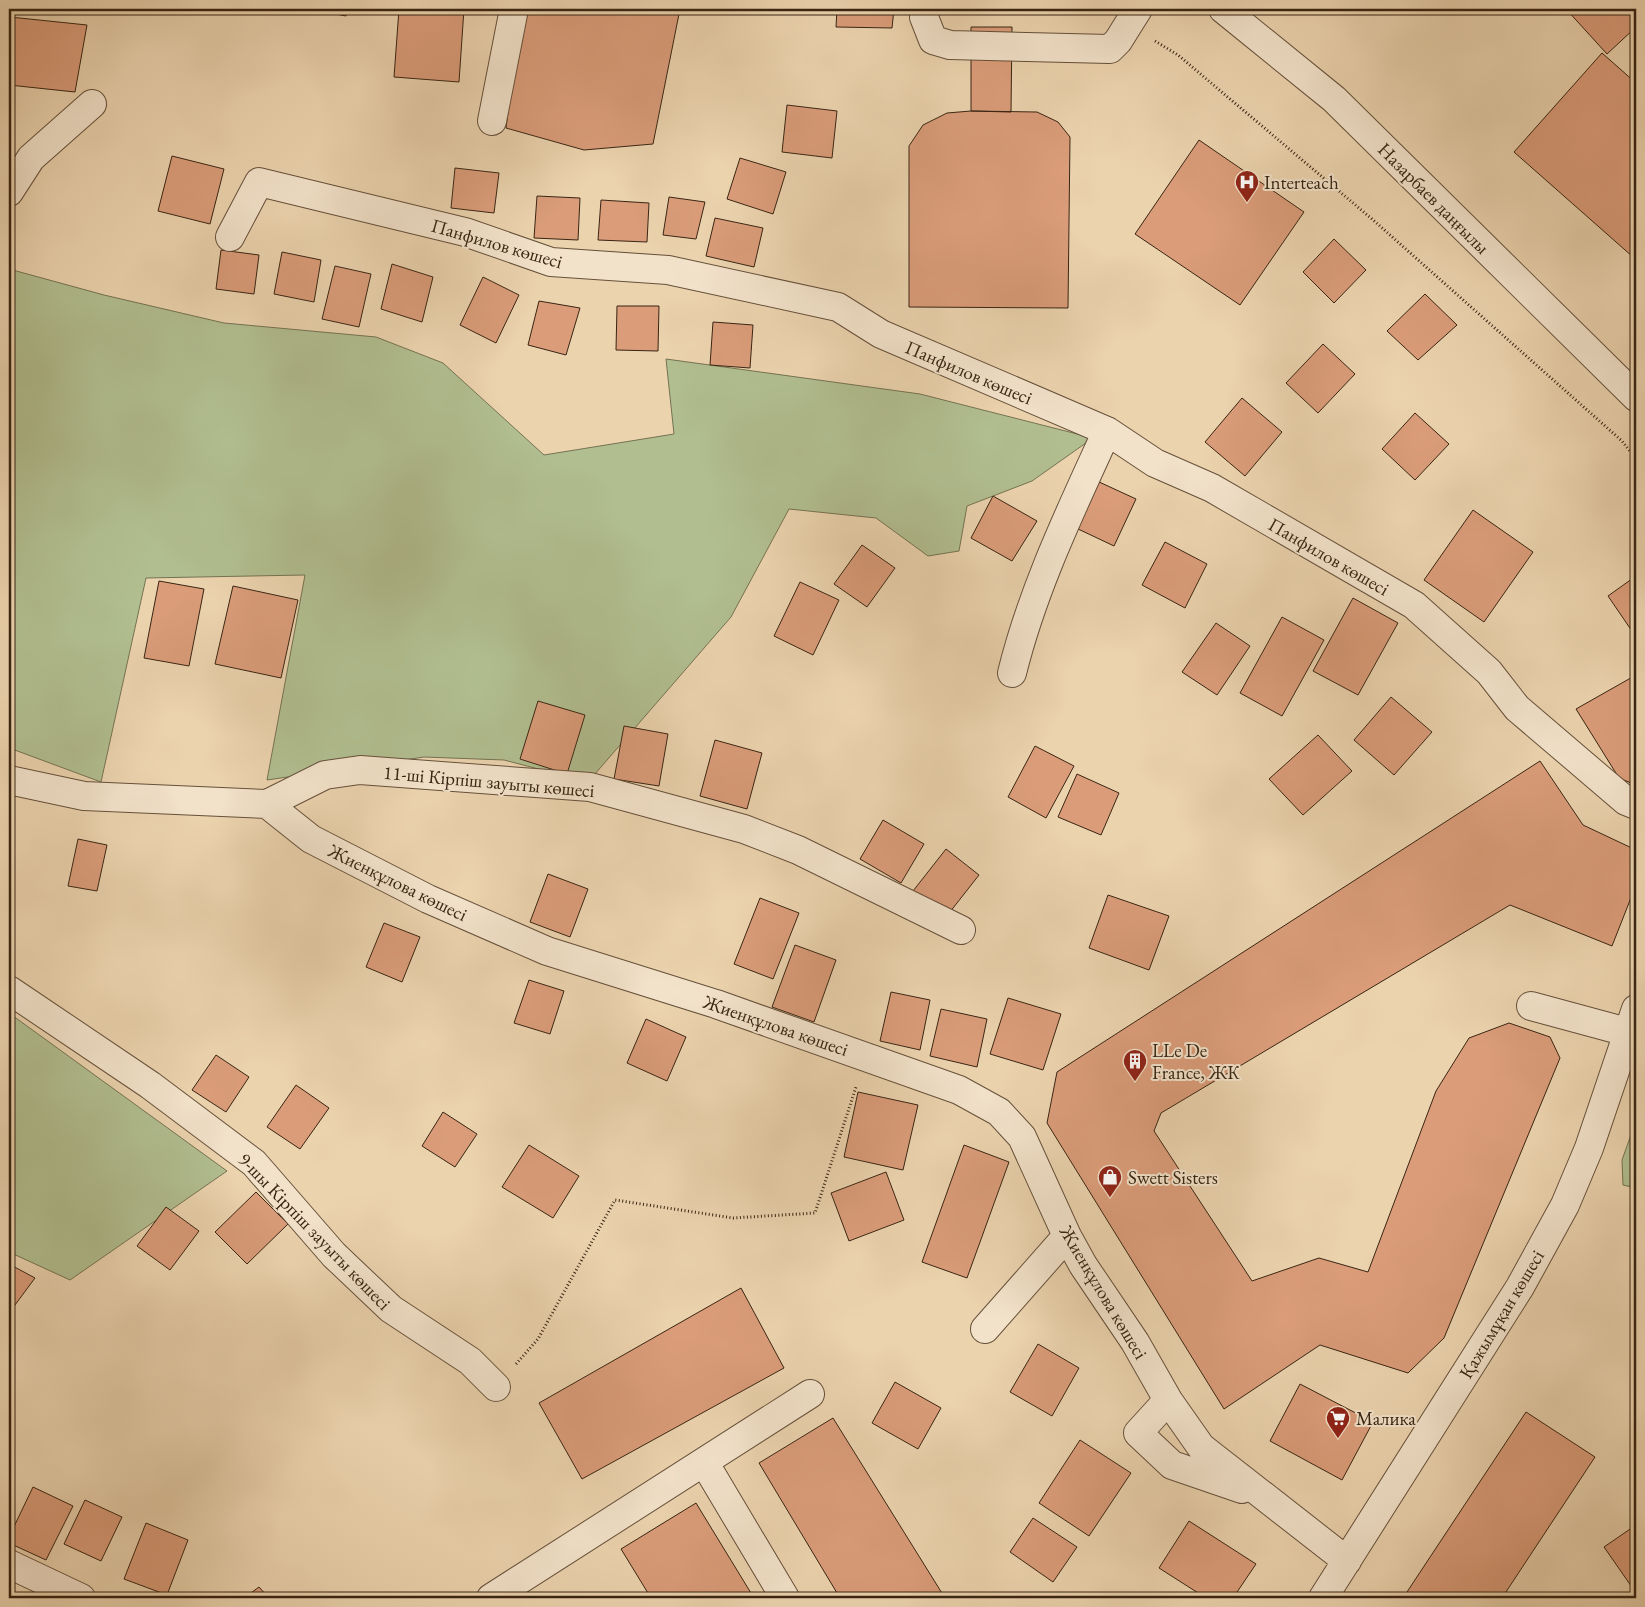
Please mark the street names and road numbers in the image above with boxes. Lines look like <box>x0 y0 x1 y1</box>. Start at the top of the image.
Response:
street label: Назарбаев даңғылы <box>1372 137 1495 260</box>
street label: Панфилов көшесі <box>428 213 566 274</box>
street label: Панфилов көшесі <box>901 334 1036 411</box>
street label: Панфилов көшесі <box>1264 512 1394 601</box>
street label: 11-ші Кірпіш зауыты көшесі <box>382 760 596 803</box>
street label: Жиенқұлова көшесі <box>323 838 472 927</box>
street label: Жиенқұлова көшесі <box>699 989 852 1062</box>
street label: 9-шы Кірпіш зауыты көшесі <box>233 1147 397 1316</box>
street label: Жиенқұлова көшесі <box>1053 1220 1154 1364</box>
street label: Қажымұқан көшесі <box>1453 1245 1550 1383</box>

